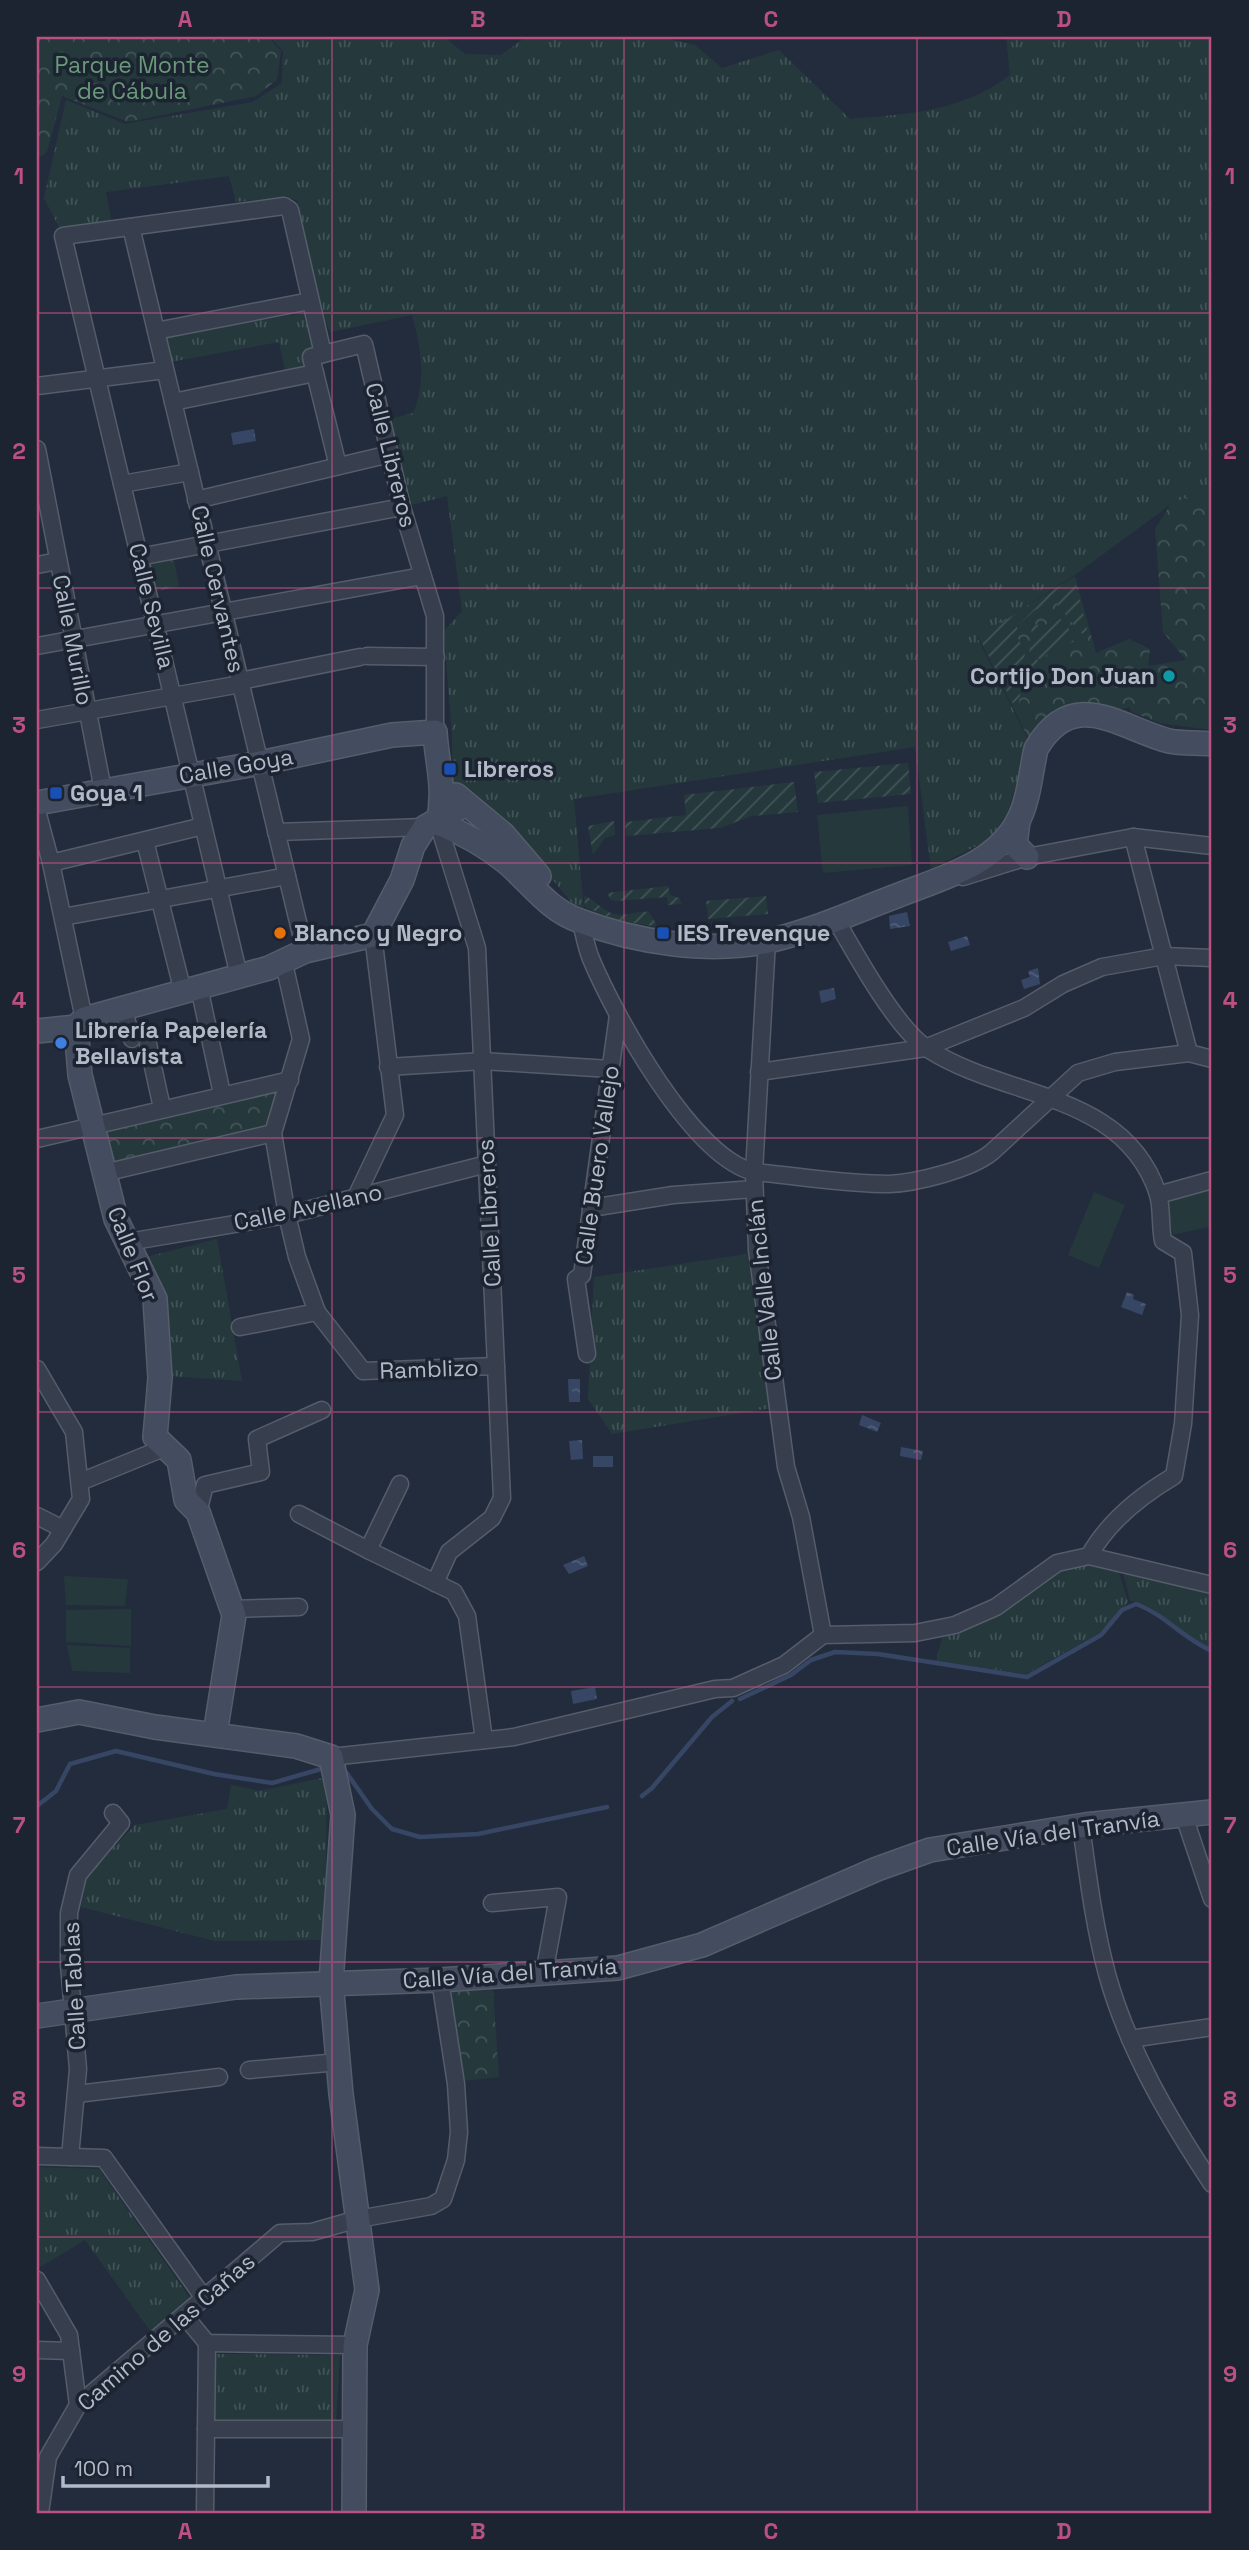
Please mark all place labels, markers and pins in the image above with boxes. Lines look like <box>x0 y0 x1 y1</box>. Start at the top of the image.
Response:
place label: Cortijo Don Juan <box>970 661 1155 691</box>
marker: Cortijo Don Juan <box>1161 668 1177 684</box>
place label: Libreros <box>464 754 554 784</box>
marker: Libreros <box>442 761 458 777</box>
place label: Goya 1 <box>70 778 143 808</box>
marker: Goya 1 <box>48 785 64 801</box>
place label: Blanco y Negro <box>294 918 462 948</box>
place label: IES Trevenque <box>677 918 830 948</box>
marker: Blanco y Negro <box>272 925 288 941</box>
marker: IES Trevenque <box>655 925 671 941</box>
place label: Librería Papelería Bellavista <box>75 1015 267 1071</box>
marker: Librería Papelería Bellavista <box>53 1035 69 1051</box>

